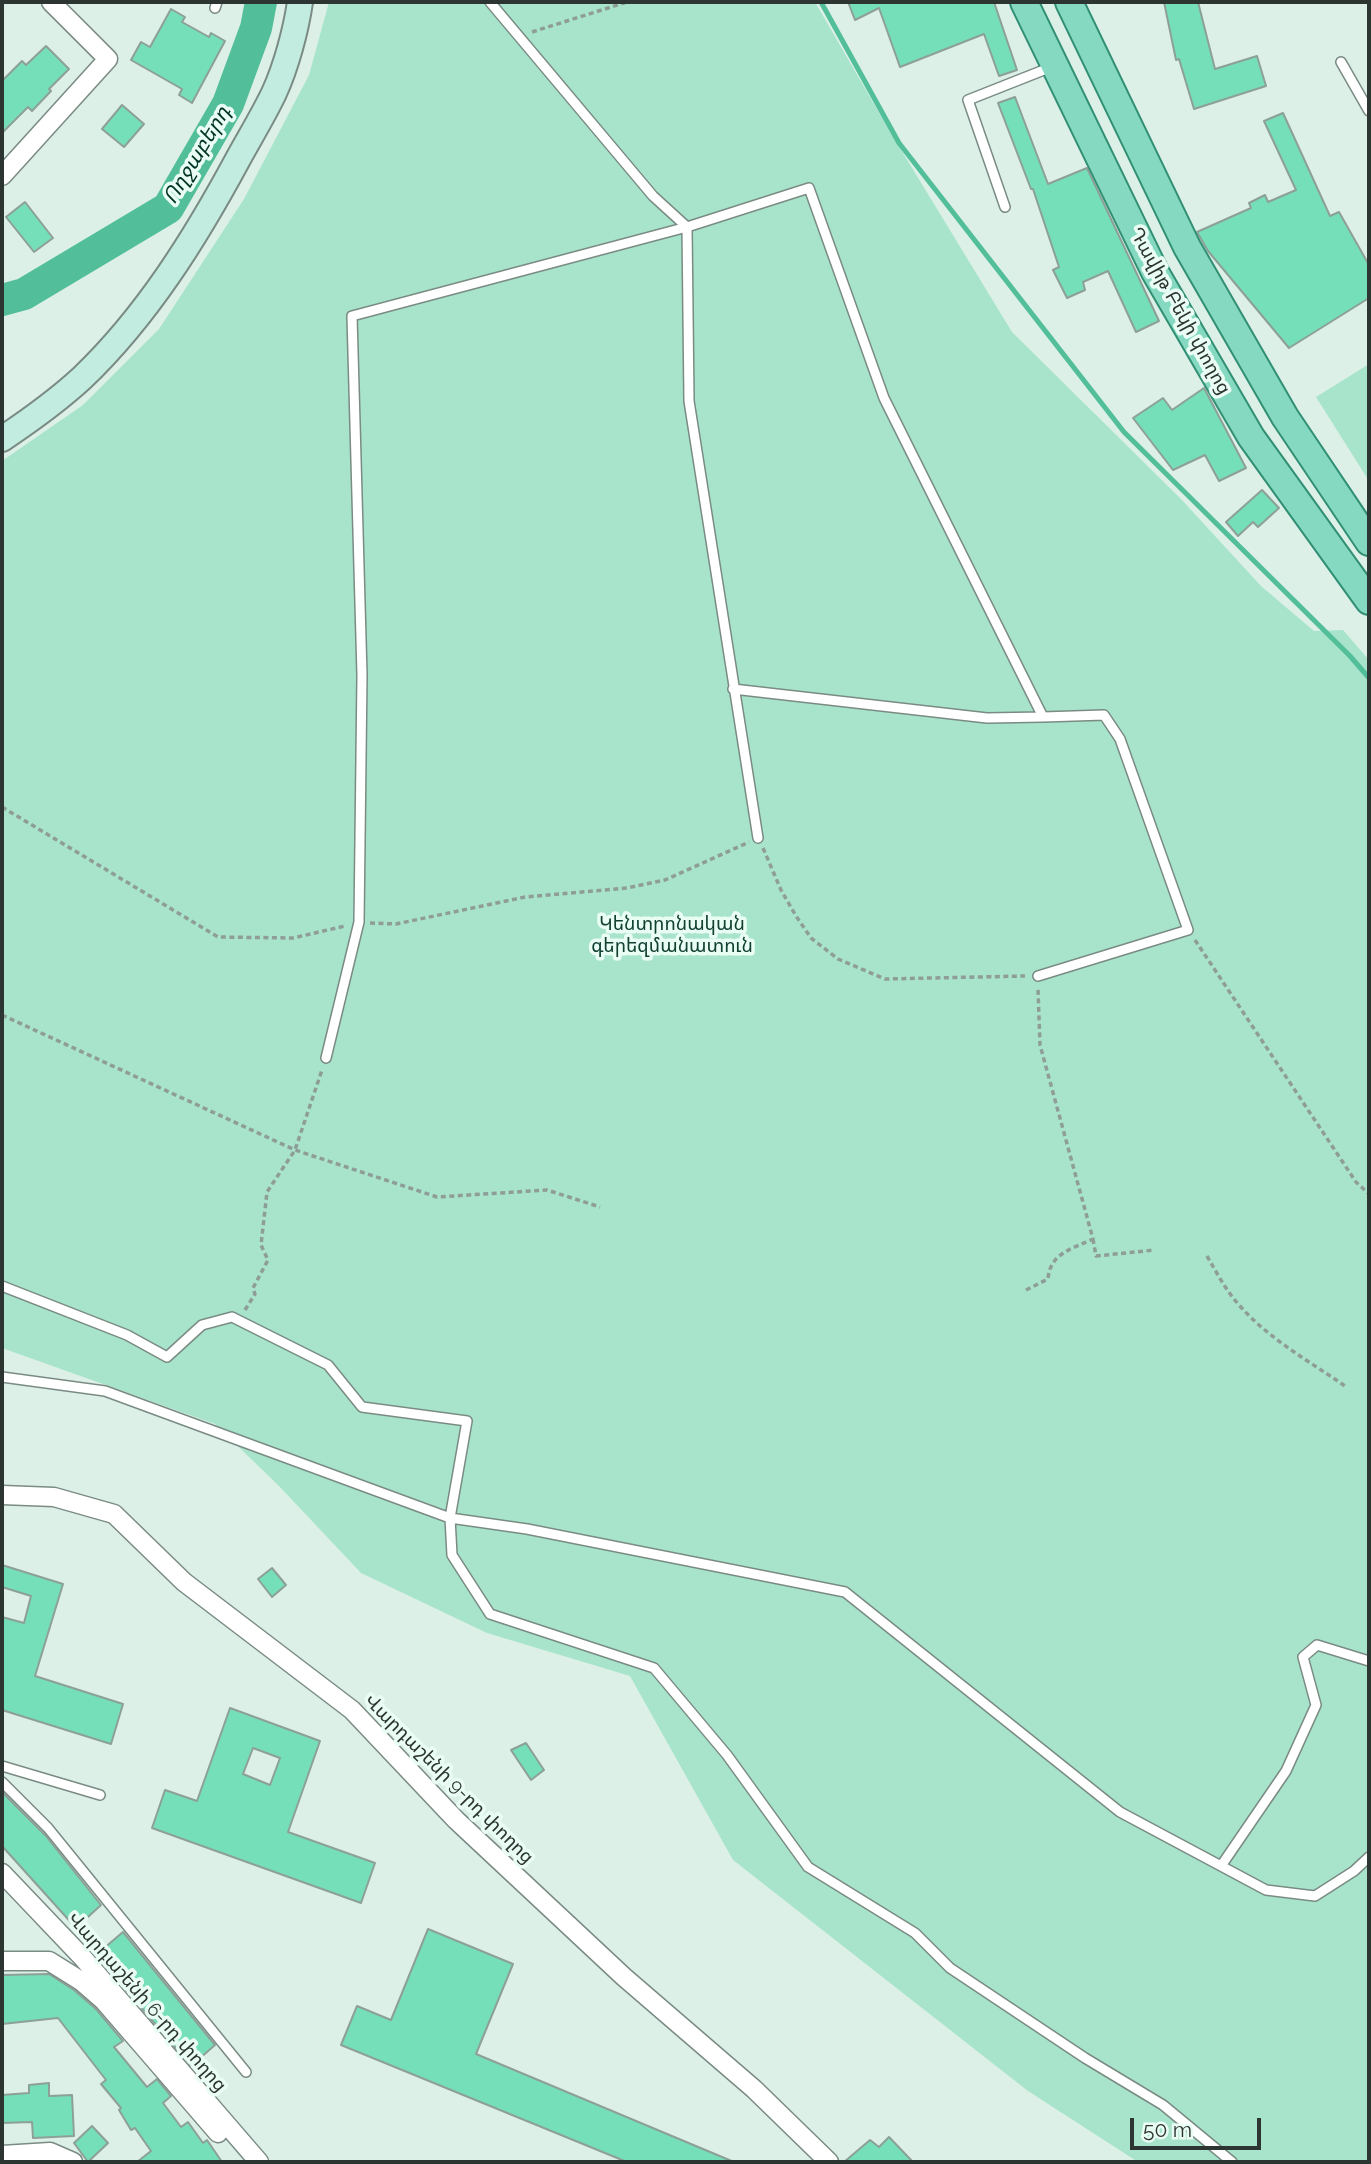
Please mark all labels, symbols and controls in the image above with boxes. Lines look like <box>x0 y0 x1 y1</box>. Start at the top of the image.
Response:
water label: Ողջաբերդ <box>158 102 236 208</box>
street label: Դավիթ Բեկի փողոց <box>1125 223 1235 399</box>
park label: Կենտրոնական գերեզմանատուն <box>591 913 753 957</box>
street label: Վարդաշենի 9-րդ փողոց <box>359 1689 539 1869</box>
street label: Վարդաշենի 6-րդ փողոց <box>63 1907 231 2097</box>
scale bar <box>1133 2104 1264 2148</box>
text: 50 m <box>1143 2117 1192 2142</box>

